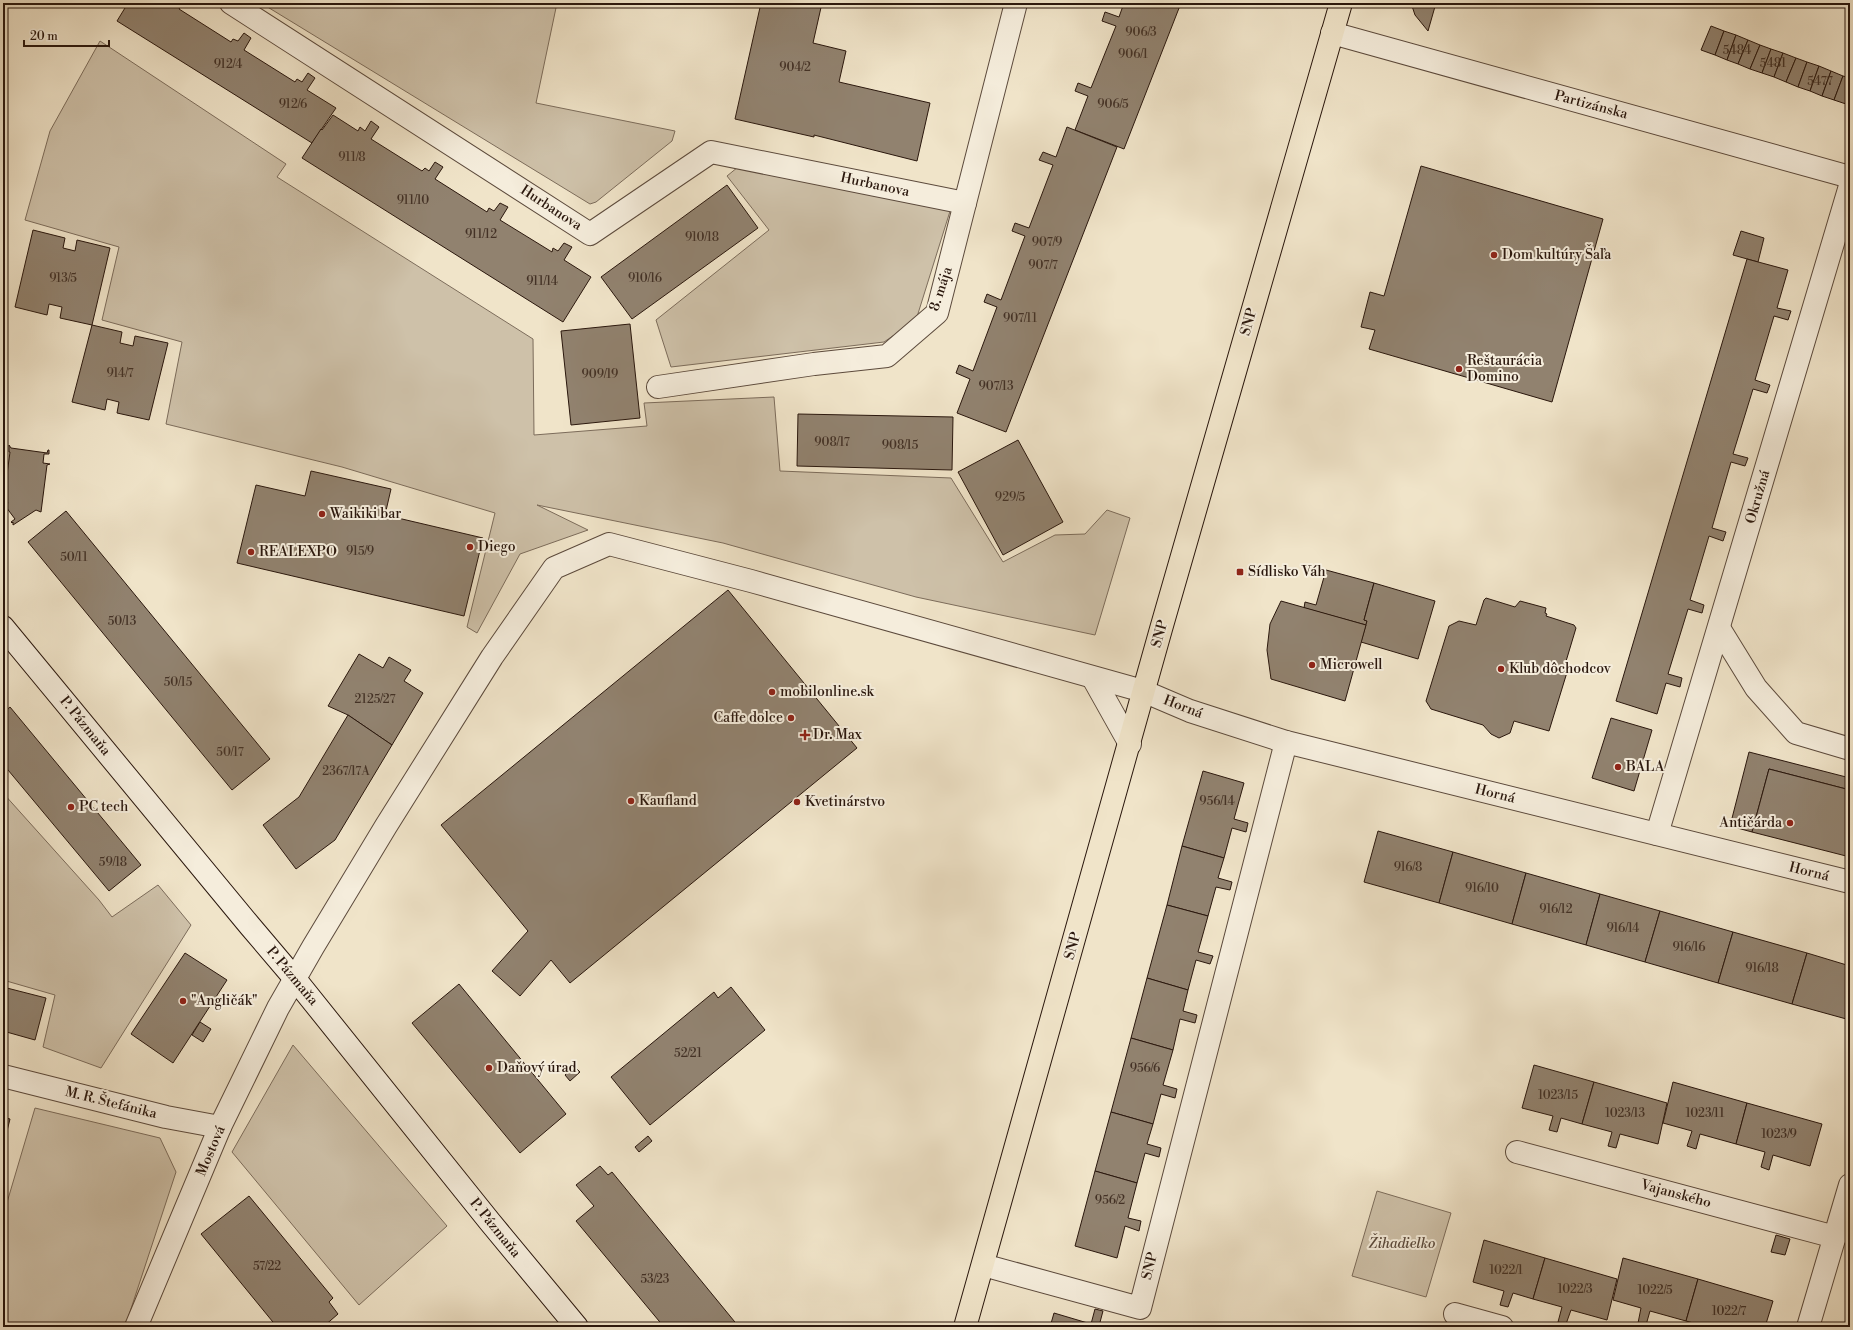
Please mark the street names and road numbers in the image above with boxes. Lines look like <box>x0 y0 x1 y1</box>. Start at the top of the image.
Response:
street label: Partizánska <box>1552 87 1630 124</box>
street label: Hurbanova <box>839 169 912 201</box>
street label: Hurbanova <box>517 181 586 235</box>
street label: 8. mája <box>925 264 957 313</box>
street label: SNP <box>1236 306 1262 338</box>
street label: Okružná <box>1742 467 1774 526</box>
street label: SNP <box>1147 618 1173 650</box>
street label: Horná <box>1161 691 1206 723</box>
street label: P. Pázmaňa <box>55 693 115 760</box>
street label: Horná <box>1473 780 1518 808</box>
street label: Horná <box>1787 858 1832 886</box>
street label: SNP <box>1060 930 1086 962</box>
street label: P. Pázmaňa <box>262 943 322 1010</box>
street label: M. R. Štefánika <box>63 1081 160 1123</box>
street label: Mostová <box>192 1122 230 1179</box>
street label: Vajanského <box>1638 1176 1713 1212</box>
street label: P. Pázmaňa <box>465 1195 525 1262</box>
street label: SNP <box>1138 1250 1162 1282</box>

